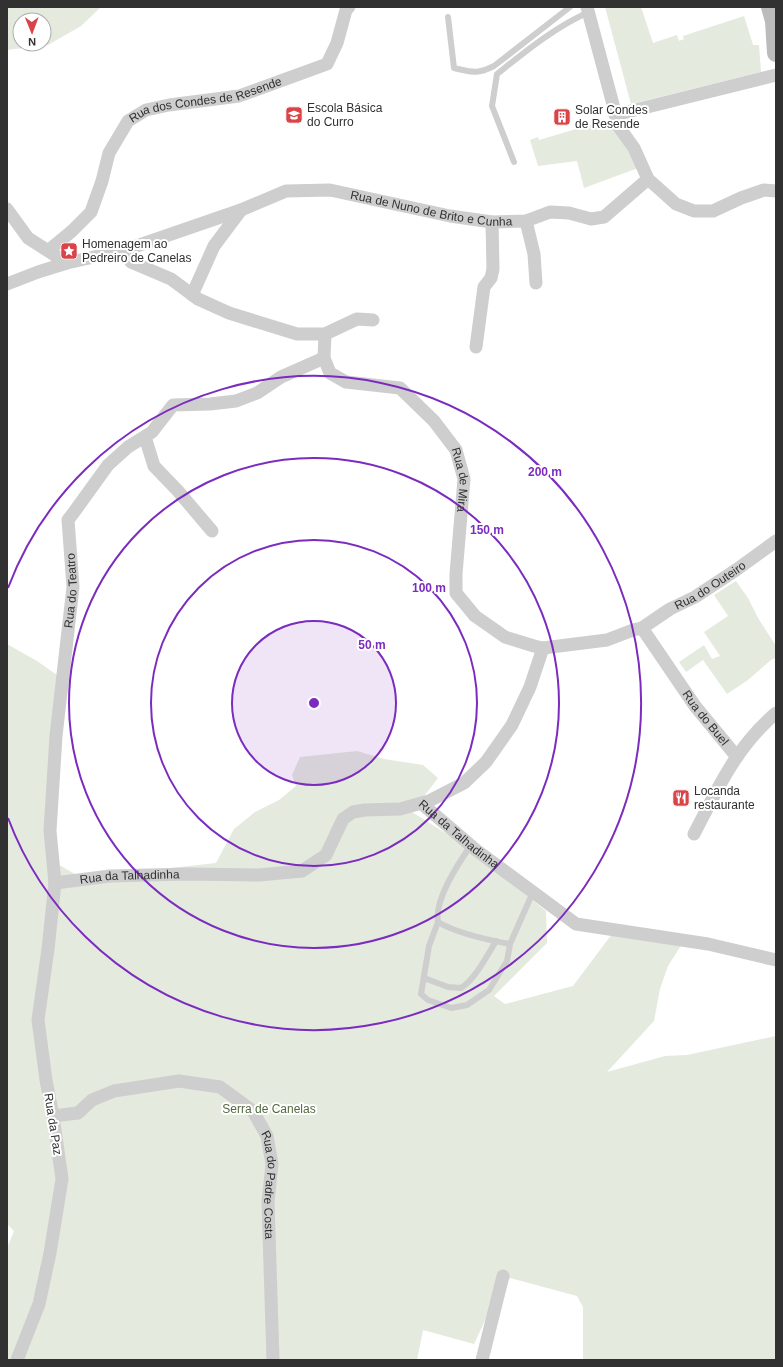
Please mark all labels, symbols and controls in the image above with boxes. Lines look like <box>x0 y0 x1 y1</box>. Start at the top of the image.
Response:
north arrow <box>12 12 52 52</box>
text: N <box>28 36 36 48</box>
street label: Rua dos Condes de Resende <box>126 74 284 126</box>
place label: Escola Básica do Curro <box>307 101 383 129</box>
place label: Solar Condes de Resende <box>575 103 648 131</box>
school or university icon: Escola Básica do Curro <box>284 105 304 125</box>
building icon: Solar Condes de Resende <box>552 107 572 127</box>
street label: Rua de Nuno de Brito e Cunha <box>349 188 513 229</box>
place label: Homenagem ao Pedreiro de Canelas <box>82 237 191 265</box>
place icon: Homenagem ao Pedreiro de Canelas <box>59 241 79 261</box>
street label: Rua de Mira <box>449 446 471 513</box>
text: 200 m <box>528 465 562 479</box>
text: 150 m <box>470 523 504 537</box>
street label: Rua do Teatro <box>61 552 80 629</box>
street label: Rua do Outeiro <box>672 558 749 613</box>
text: 100 m <box>412 581 446 595</box>
text: 50 m <box>358 638 386 652</box>
street label: Rua do Buel <box>679 688 731 748</box>
centre of rings <box>307 696 321 710</box>
place label: Locanda restaurante <box>694 784 755 812</box>
restaurant icon: Locanda restaurante <box>671 788 691 808</box>
street label: Rua da Talhadinha <box>416 797 502 872</box>
street label: Rua da Talhadinha <box>79 867 180 887</box>
street label: Rua da Paz <box>41 1092 65 1156</box>
park label: Serra de Canelas <box>222 1102 316 1116</box>
street label: Rua do Padre Costa <box>258 1128 279 1240</box>

